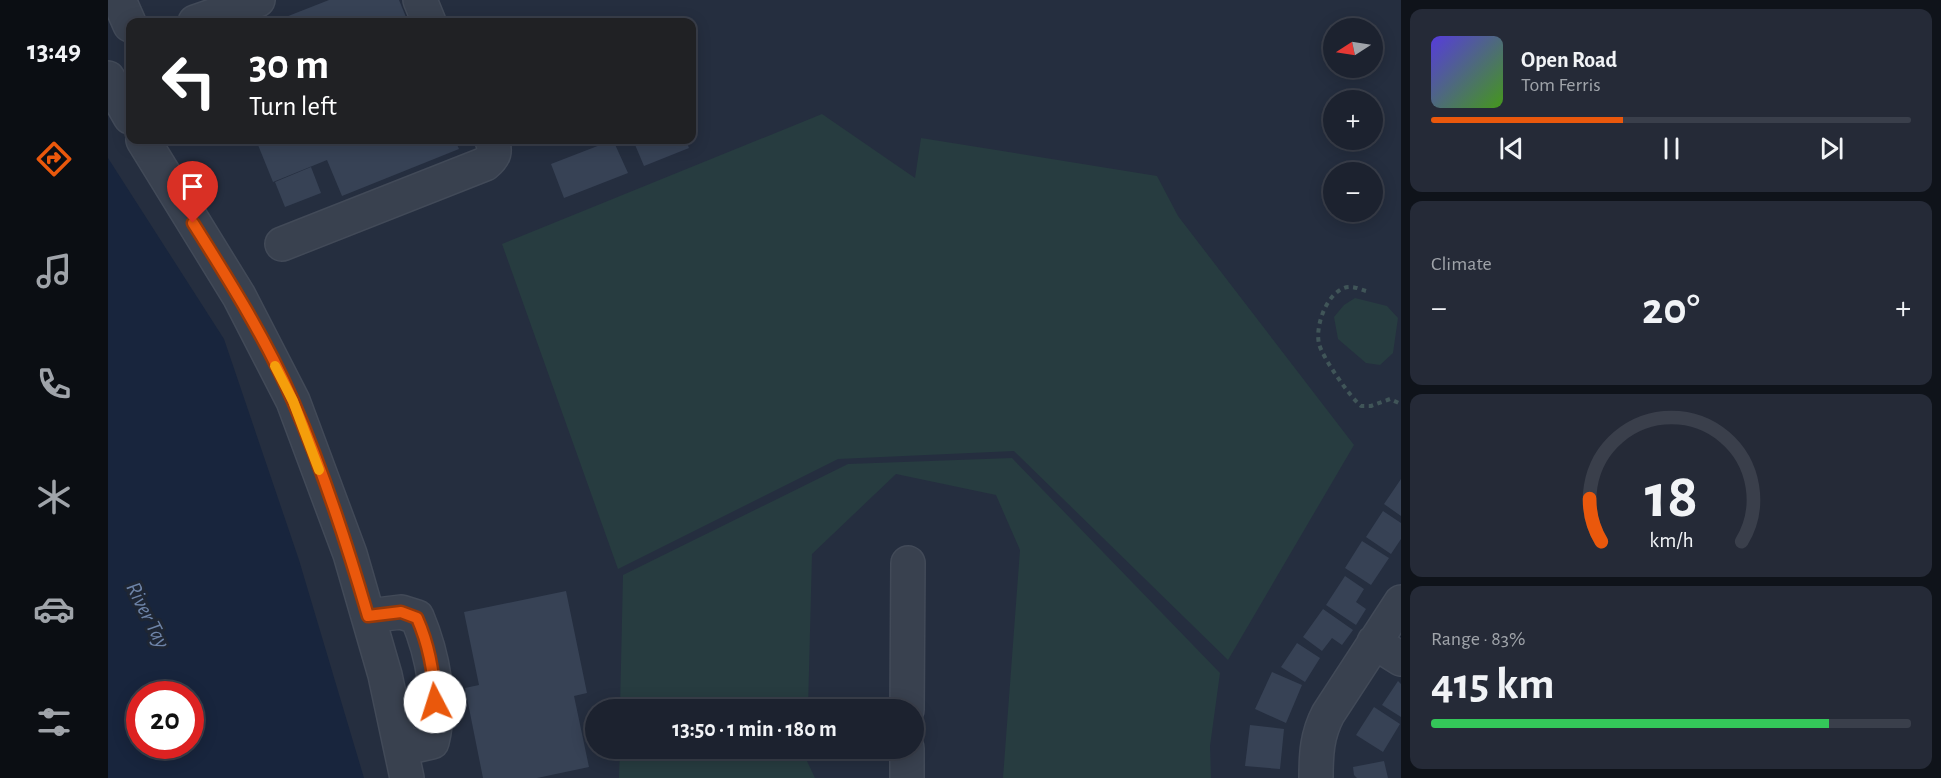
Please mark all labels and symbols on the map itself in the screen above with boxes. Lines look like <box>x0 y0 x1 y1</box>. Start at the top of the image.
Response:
north arrow <box>1323 18 1383 78</box>
pin <box>167 161 218 223</box>
water label: River Tay <box>122 578 174 652</box>
position arrow <box>403 670 467 734</box>
speed limit sign: 20 <box>126 681 204 759</box>

